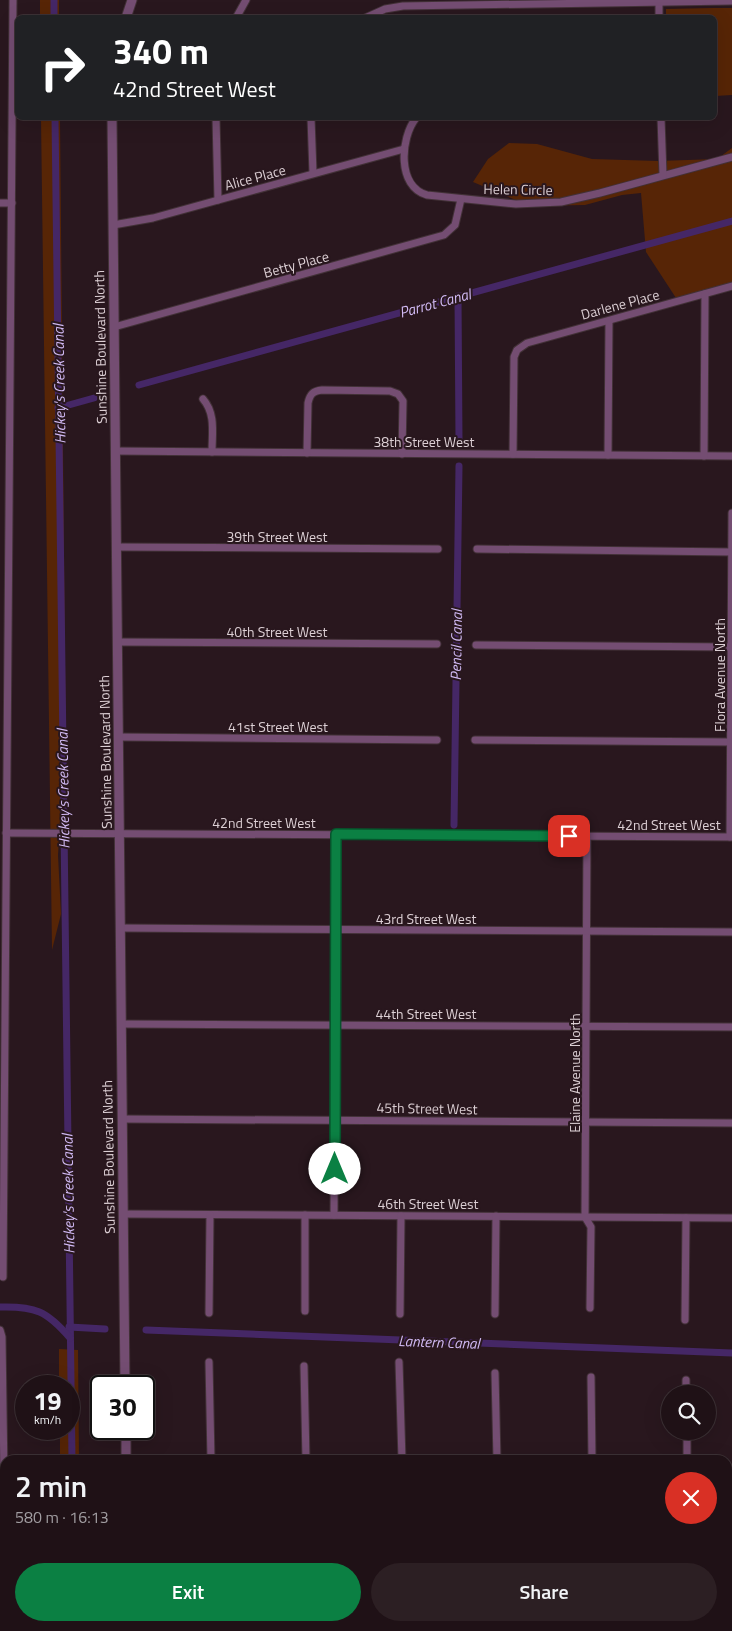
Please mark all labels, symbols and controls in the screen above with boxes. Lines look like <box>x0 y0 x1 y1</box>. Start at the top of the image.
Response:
text: 340 m <box>113 24 209 78</box>
icon: right <box>30 35 95 100</box>
text: 42nd Street West <box>113 72 276 106</box>
street label: Alice Place <box>222 159 288 195</box>
street label: Helen Circle <box>483 178 553 200</box>
street label: Betty Place <box>261 245 331 283</box>
street label: Sunshine Boulevard North <box>88 270 112 424</box>
water label: Parrot Canal <box>397 282 475 324</box>
street label: Darlene Place <box>578 283 662 325</box>
water label: Hickey's Creek Canal <box>46 322 72 444</box>
street label: 38th Street West <box>374 431 475 452</box>
street label: 39th Street West <box>227 526 328 547</box>
water label: Pencil Canal <box>444 607 468 681</box>
street label: Flora Avenue North <box>709 618 730 732</box>
street label: 40th Street West <box>227 621 328 642</box>
street label: Sunshine Boulevard North <box>93 675 117 829</box>
street label: 41st Street West <box>228 716 328 737</box>
water label: Hickey's Creek Canal <box>50 727 76 849</box>
street label: 42nd Street West <box>212 812 316 833</box>
street label: 42nd Street West <box>617 814 721 835</box>
pin <box>548 815 590 857</box>
icon: arrive <box>555 822 583 850</box>
street label: 43rd Street West <box>376 908 476 929</box>
street label: 44th Street West <box>376 1003 477 1024</box>
street label: Elaine Avenue North <box>564 1013 585 1133</box>
street label: Sunshine Boulevard North <box>96 1080 120 1234</box>
street label: 45th Street West <box>376 1097 478 1119</box>
water label: Hickey's Creek Canal <box>55 1132 81 1254</box>
position arrow <box>308 1142 360 1194</box>
street label: 46th Street West <box>378 1193 479 1214</box>
water label: Lantern Canal <box>398 1329 482 1355</box>
speed limit sign: 30 <box>90 1375 155 1440</box>
text: 19 <box>33 1382 62 1420</box>
map controls <box>661 1385 716 1440</box>
button: search <box>661 1385 716 1440</box>
text: km/h <box>34 1410 61 1429</box>
text: 2 min <box>15 1463 87 1509</box>
button: close <box>665 1472 717 1524</box>
text: 580 m · 16:13 <box>15 1505 109 1529</box>
button: Exit <box>15 1563 361 1621</box>
button: Share <box>371 1563 717 1621</box>

